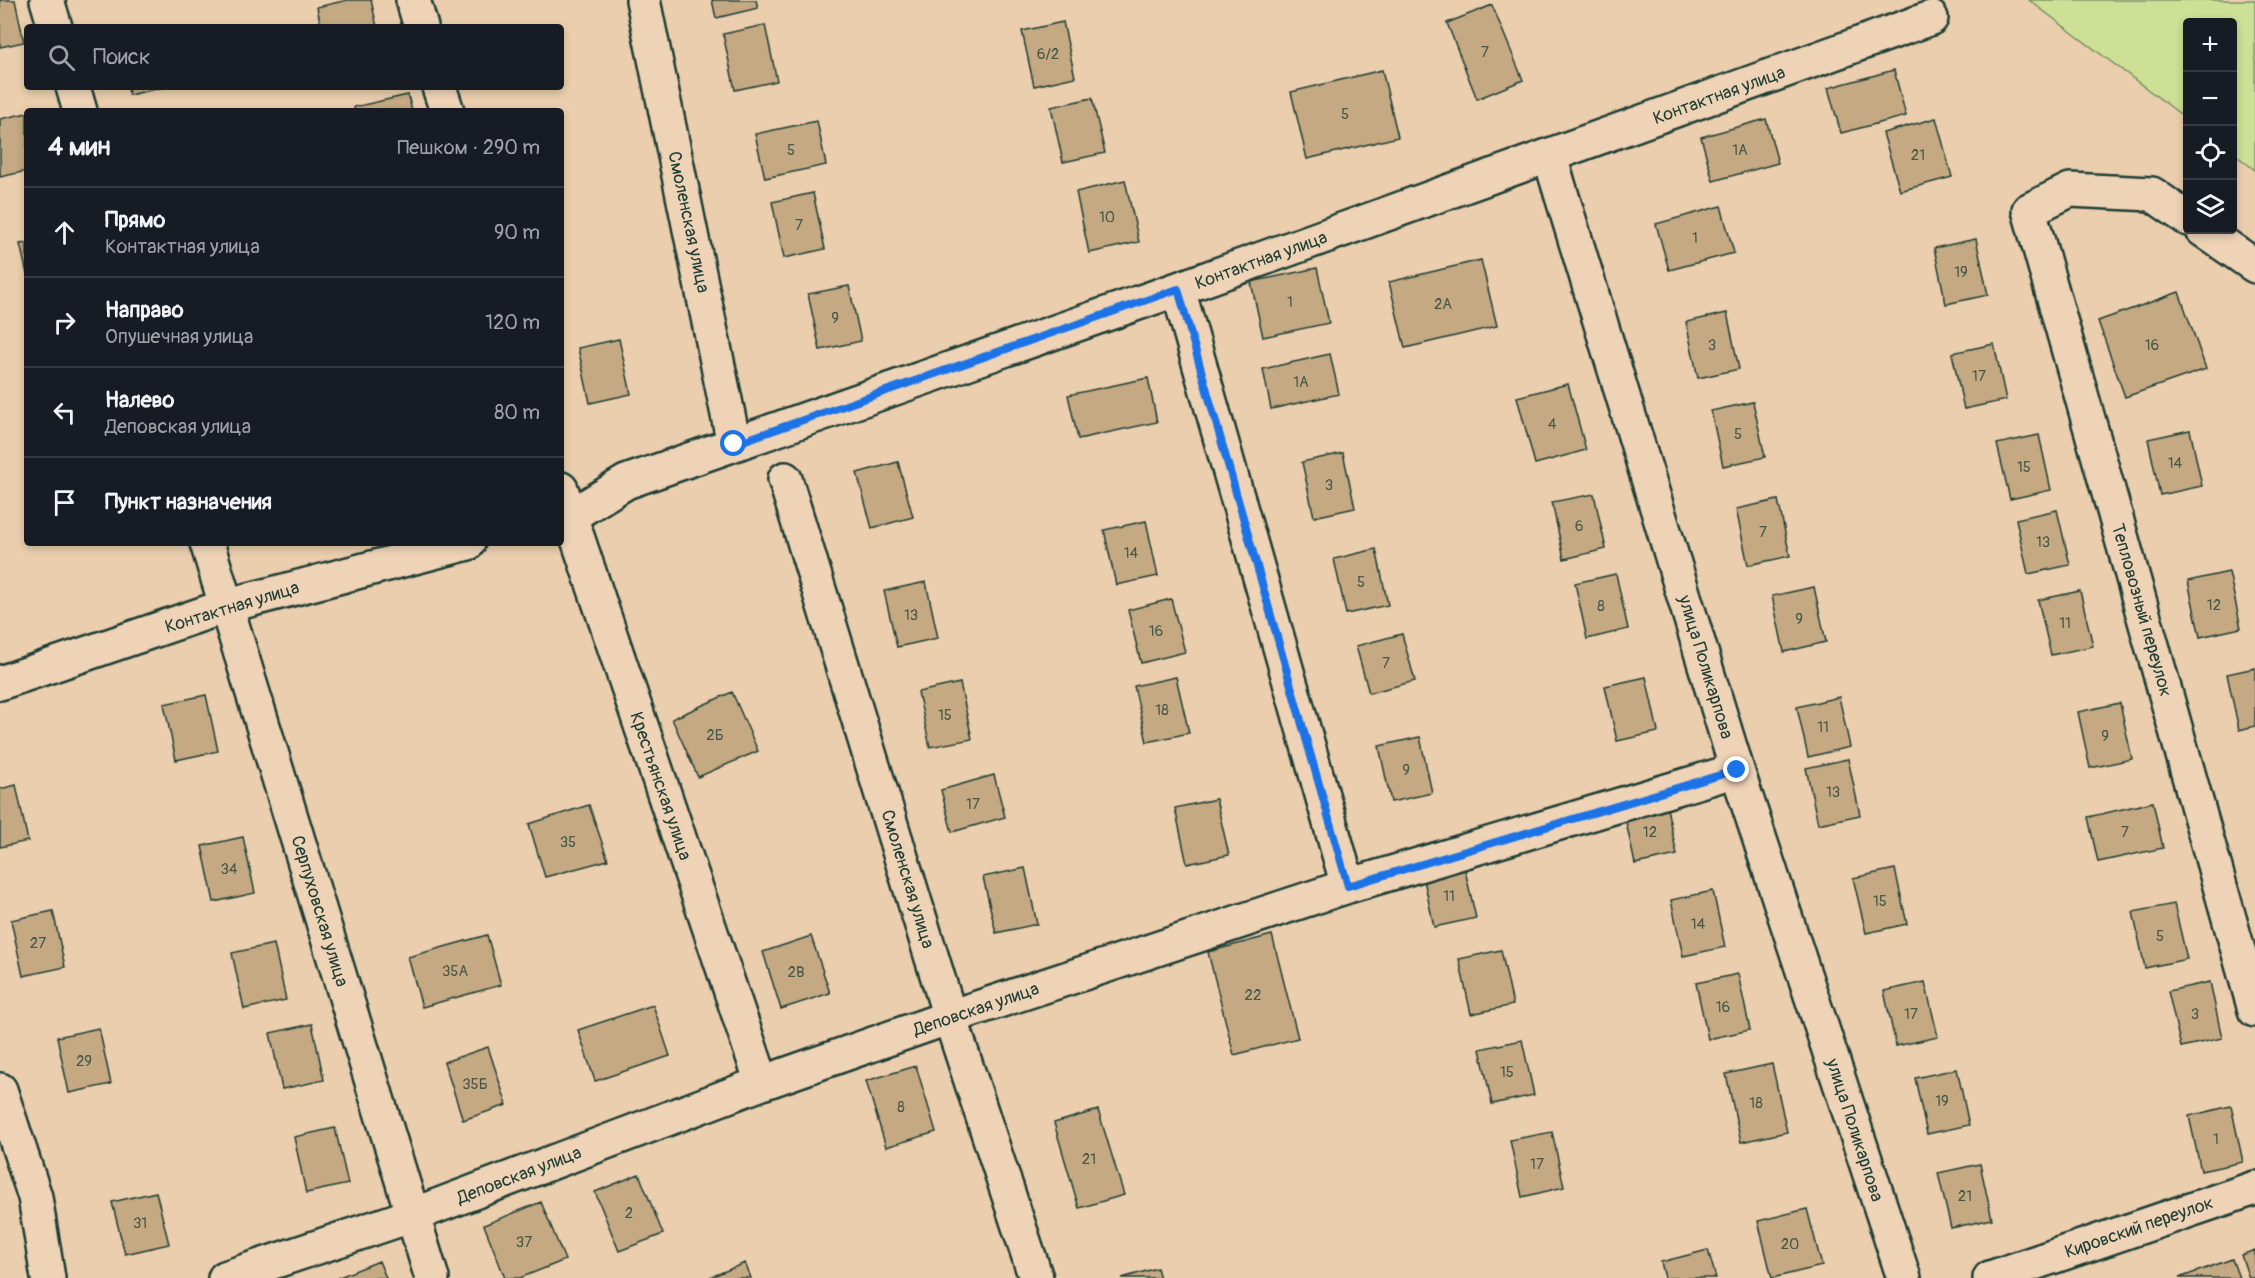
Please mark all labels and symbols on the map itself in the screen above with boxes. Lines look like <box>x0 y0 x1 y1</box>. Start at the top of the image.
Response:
house number: 7 <box>1481 43 1489 62</box>
house number: 6/2 <box>1037 45 1059 64</box>
street label: Контактная улица <box>1650 61 1789 130</box>
house number: 5 <box>1341 105 1349 124</box>
house number: 5 <box>787 141 795 160</box>
house number: 1А <box>1732 141 1748 160</box>
house number: 21 <box>1911 146 1925 165</box>
street label: Смоленская улица <box>662 149 715 295</box>
house number: 10 <box>1099 208 1115 227</box>
house number: 7 <box>795 216 803 235</box>
street label: Контактная улица <box>1192 226 1331 295</box>
house number: 1 <box>1692 229 1698 248</box>
house number: 19 <box>1954 263 1968 282</box>
house number: 1 <box>1287 293 1293 312</box>
house number: 2А <box>1434 295 1452 314</box>
house number: 9 <box>831 309 839 328</box>
house number: 3 <box>1708 336 1716 355</box>
house number: 16 <box>2145 336 2159 355</box>
house number: 17 <box>1972 367 1986 386</box>
house number: 1А <box>1293 373 1309 392</box>
house number: 4 <box>1548 415 1557 434</box>
house number: 5 <box>1734 425 1742 444</box>
route start <box>720 430 746 456</box>
house number: 14 <box>2168 454 2183 473</box>
house number: 15 <box>2017 458 2031 477</box>
house number: 3 <box>1325 476 1333 495</box>
house number: 6 <box>1575 517 1583 536</box>
street label: Тепловозный переулок <box>2106 521 2177 699</box>
house number: 7 <box>1759 523 1767 542</box>
house number: 13 <box>2036 533 2050 552</box>
house number: 14 <box>1124 544 1139 563</box>
house number: 5 <box>1357 573 1365 592</box>
street label: Контактная улица <box>162 576 302 639</box>
street label: улица Поликарпова <box>1672 592 1738 742</box>
house number: 12 <box>2207 596 2221 615</box>
house number: 8 <box>1597 597 1605 616</box>
house number: 13 <box>904 606 918 625</box>
house number: 9 <box>1795 610 1803 629</box>
house number: 11 <box>2059 614 2071 633</box>
house number: 16 <box>1149 622 1163 641</box>
house number: 7 <box>1382 654 1390 673</box>
house number: 18 <box>1155 701 1169 720</box>
house number: 15 <box>938 706 952 725</box>
street label: Крестьянская улица <box>624 709 697 863</box>
house number: 11 <box>1817 718 1829 737</box>
house number: 2Б <box>706 726 724 745</box>
house number: 9 <box>2101 727 2109 746</box>
route end <box>1723 756 1749 782</box>
house number: 9 <box>1402 761 1410 780</box>
house number: 13 <box>1826 783 1840 802</box>
house number: 17 <box>966 795 980 814</box>
street label: Смоленская улица <box>875 807 940 951</box>
house number: 12 <box>1643 823 1657 842</box>
house number: 7 <box>2121 823 2129 842</box>
street label: Серпуховская улица <box>286 833 353 990</box>
house number: 35 <box>560 833 576 852</box>
house number: 34 <box>220 860 238 879</box>
house number: 11 <box>1443 887 1455 906</box>
house number: 15 <box>1873 892 1887 911</box>
house number: 14 <box>1691 915 1706 934</box>
house number: 5 <box>2156 927 2164 946</box>
house number: 27 <box>30 934 46 953</box>
house number: 35А <box>442 962 468 981</box>
house number: 2В <box>788 963 804 982</box>
street label: Деповская улица <box>909 977 1042 1042</box>
house number: 22 <box>1245 986 1261 1005</box>
house number: 16 <box>1716 998 1730 1017</box>
house number: 17 <box>1904 1005 1918 1024</box>
house number: 3 <box>2191 1005 2199 1024</box>
house number: 29 <box>76 1052 92 1071</box>
street label: улица Поликарпова <box>1820 1055 1888 1205</box>
house number: 15 <box>1500 1063 1514 1082</box>
house number: 35Б <box>462 1075 488 1094</box>
house number: 19 <box>1935 1092 1949 1111</box>
house number: 18 <box>1749 1094 1763 1113</box>
house number: 8 <box>897 1098 905 1117</box>
house number: 1 <box>2213 1130 2219 1149</box>
street label: Деповская улица <box>453 1141 585 1210</box>
house number: 21 <box>1082 1150 1096 1169</box>
house number: 17 <box>1530 1155 1544 1174</box>
house number: 21 <box>1958 1187 1972 1206</box>
street label: Кировский переулок <box>2062 1191 2217 1264</box>
house number: 2 <box>625 1204 633 1223</box>
house number: 31 <box>133 1214 147 1233</box>
house number: 37 <box>516 1233 532 1252</box>
house number: 20 <box>1781 1235 1799 1254</box>

